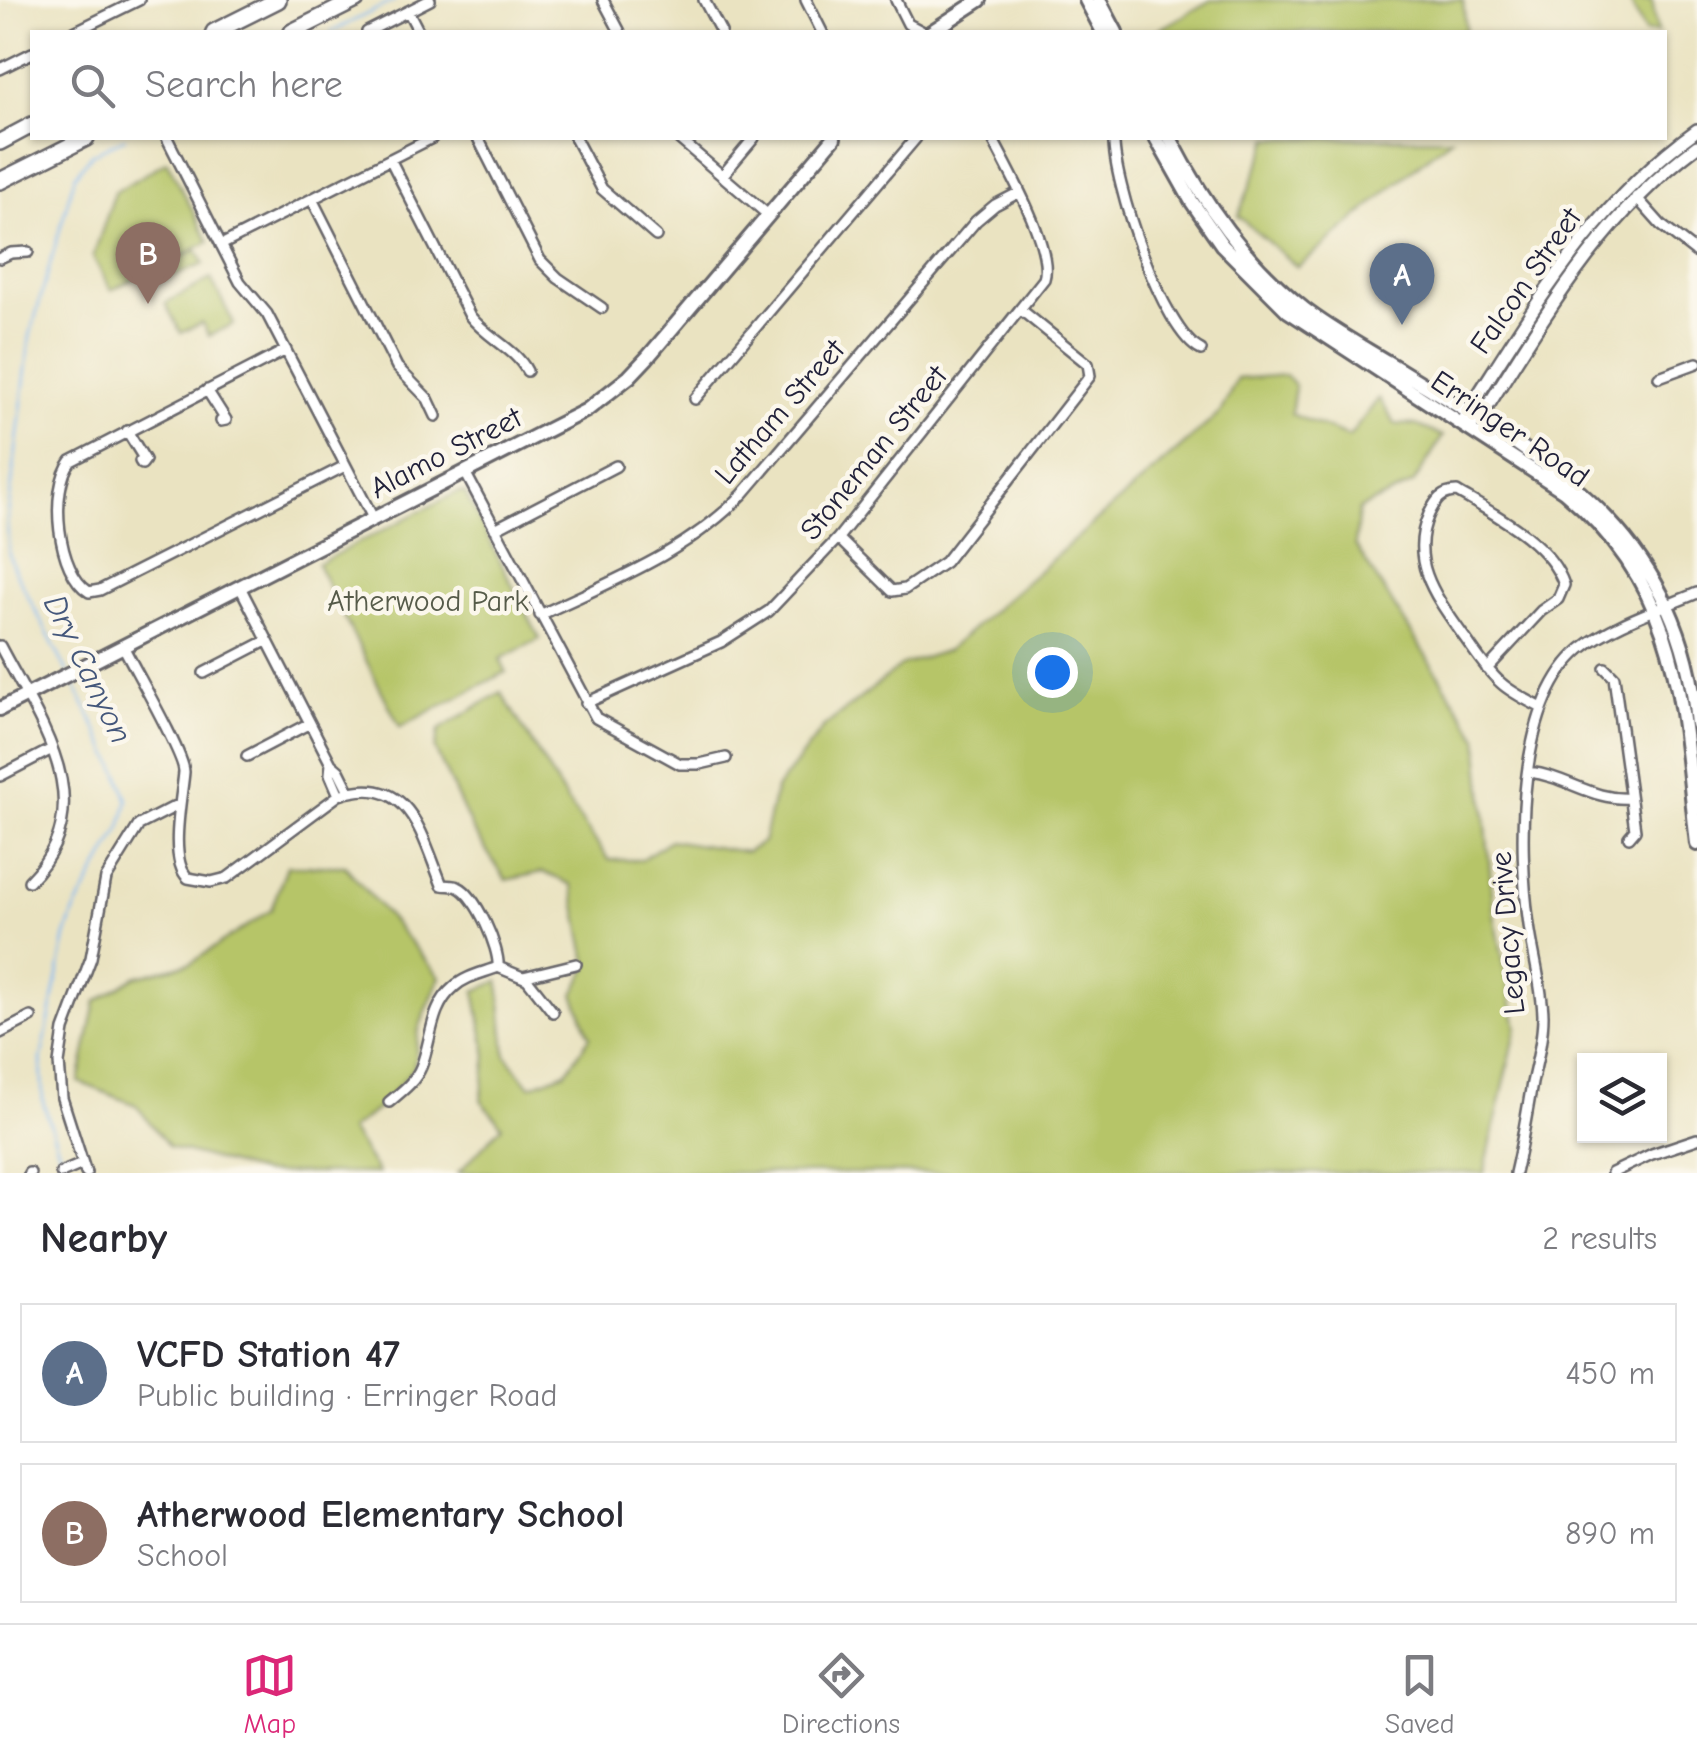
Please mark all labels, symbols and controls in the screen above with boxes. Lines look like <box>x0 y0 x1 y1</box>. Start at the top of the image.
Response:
search box <box>30 30 1667 140</box>
icon: search <box>65 58 120 113</box>
text: Search here <box>145 63 343 107</box>
street label: Falcon Street <box>1463 200 1590 361</box>
pin: B <box>116 222 180 304</box>
pin: A <box>1370 242 1434 325</box>
street label: Latham Street <box>708 332 853 491</box>
street label: Stoneman Street <box>793 358 956 547</box>
street label: Erringer Road <box>1424 363 1596 495</box>
street label: Alamo Street <box>364 399 529 506</box>
park label: Atherwood Park <box>327 584 529 619</box>
water label: Dry Canyon <box>36 589 140 749</box>
your location <box>1027 647 1078 698</box>
street label: Legacy Drive <box>1483 850 1533 1016</box>
map controls <box>1577 1053 1667 1143</box>
button: layers <box>1577 1053 1667 1143</box>
text: Nearby <box>40 1214 167 1263</box>
text: 2 results <box>1542 1220 1657 1257</box>
text: VCFD Station 47 <box>137 1333 400 1377</box>
text: A <box>66 1355 83 1392</box>
text: 450 m <box>1566 1355 1655 1392</box>
text: Public building · Erringer Road <box>137 1377 558 1414</box>
text: Atherwood Elementary School <box>137 1493 624 1537</box>
text: B <box>65 1515 84 1552</box>
text: 890 m <box>1565 1515 1655 1552</box>
text: School <box>137 1537 228 1574</box>
tab: Map <box>242 1648 297 1740</box>
tab: Directions <box>782 1648 900 1740</box>
tab: Saved <box>1385 1648 1455 1740</box>

